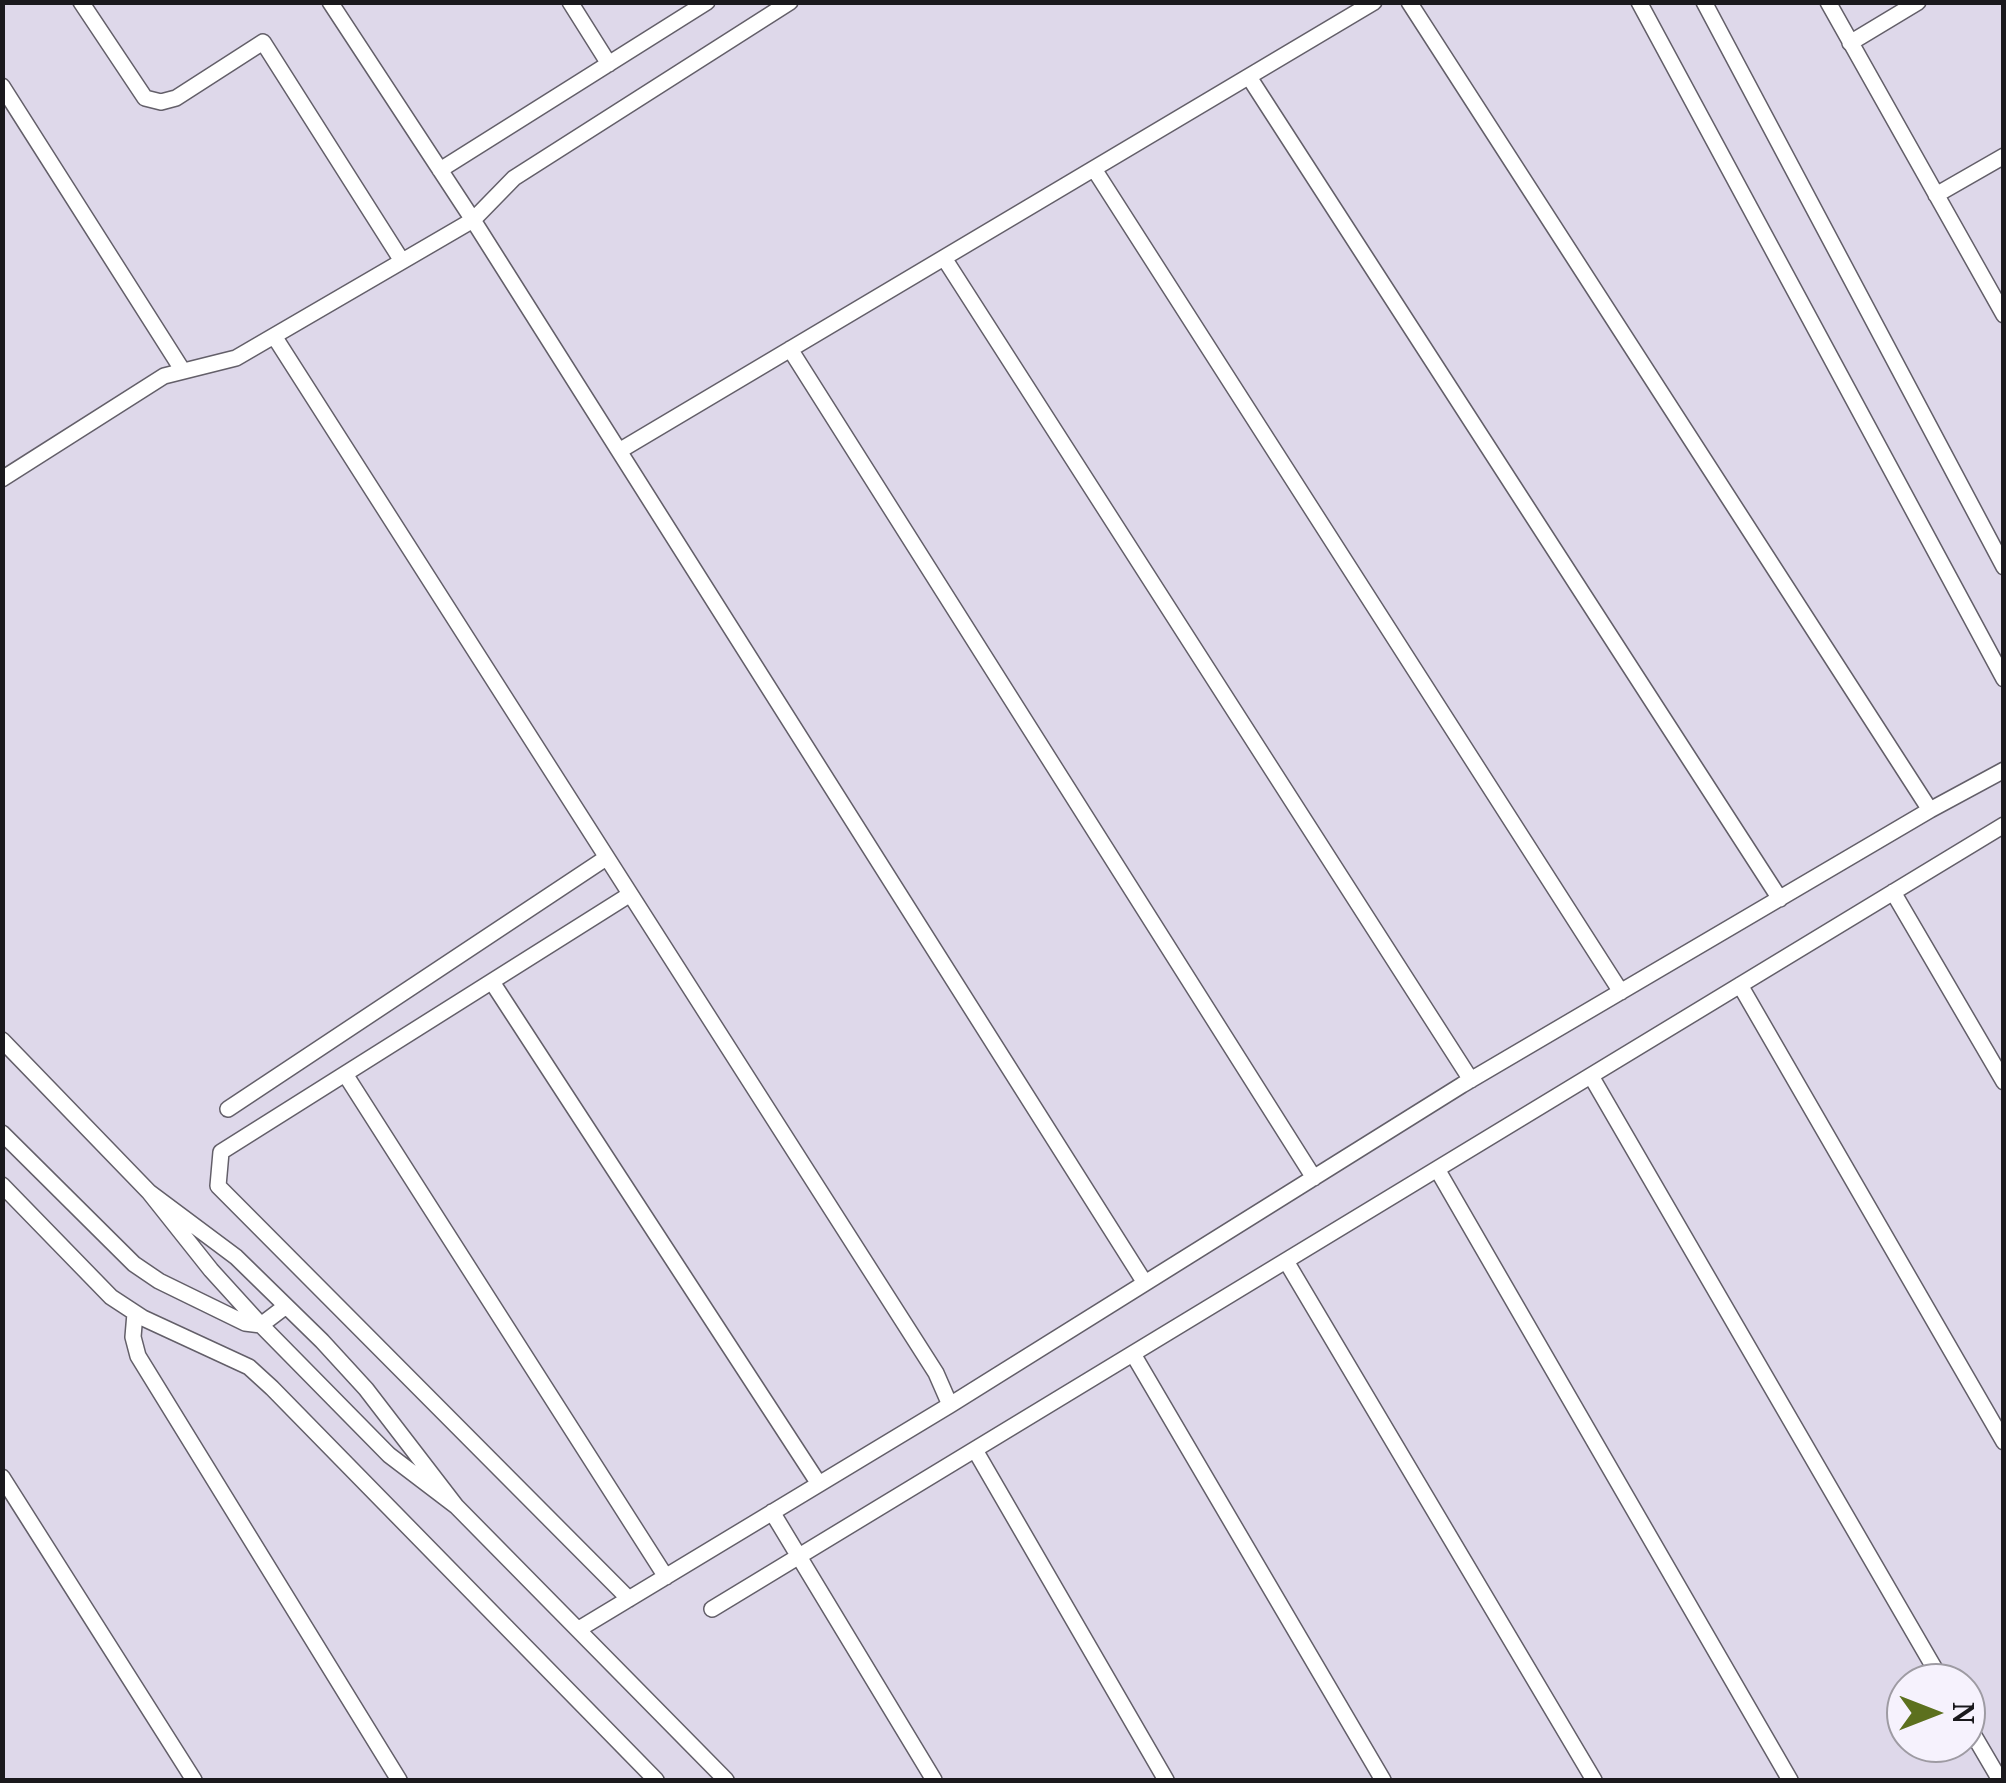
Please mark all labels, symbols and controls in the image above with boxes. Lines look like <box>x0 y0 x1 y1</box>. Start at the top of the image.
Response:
north arrow <box>1886 1663 1986 1763</box>
text: N <box>1945 1702 1983 1724</box>

